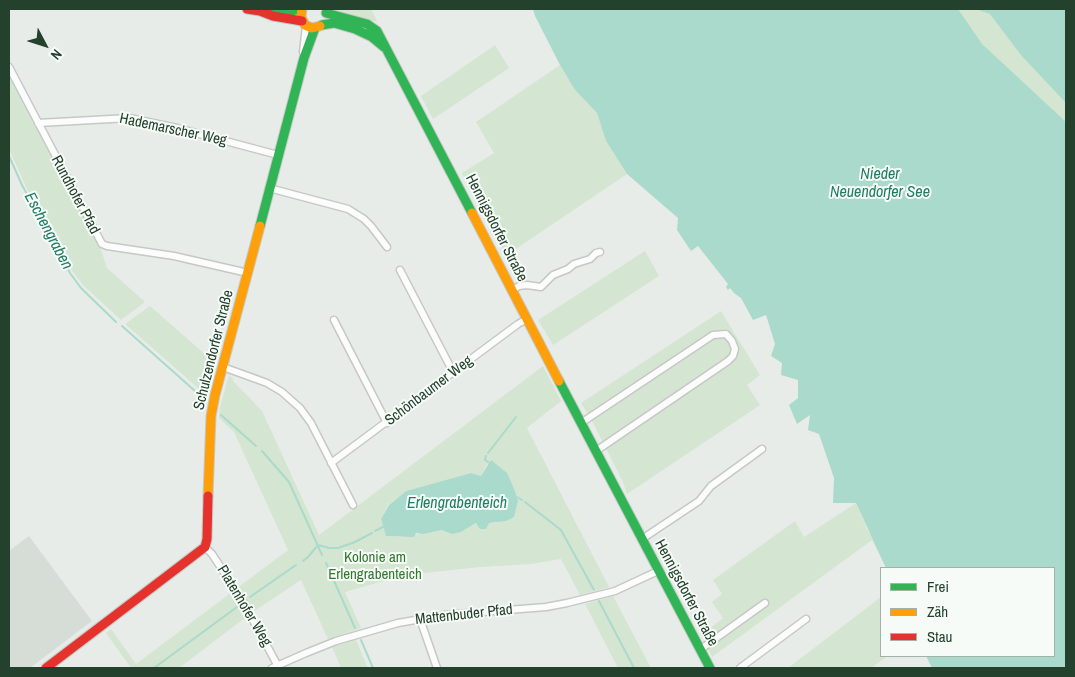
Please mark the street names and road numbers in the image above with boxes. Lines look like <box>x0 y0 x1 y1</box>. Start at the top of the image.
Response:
street label: Hademarscher Weg <box>118 110 228 150</box>
street label: Rundhofer Pfad <box>47 153 103 237</box>
street label: Hennigsdorfer Straße <box>461 171 531 285</box>
street label: Schulzendorfer Straße <box>190 288 238 412</box>
street label: Schönbaumer Weg <box>382 352 476 430</box>
street label: Hennigsdorfer Straße <box>650 537 722 649</box>
street label: Platenhofer Weg <box>213 562 275 650</box>
street label: Mattenbuder Pfad <box>414 601 514 629</box>

